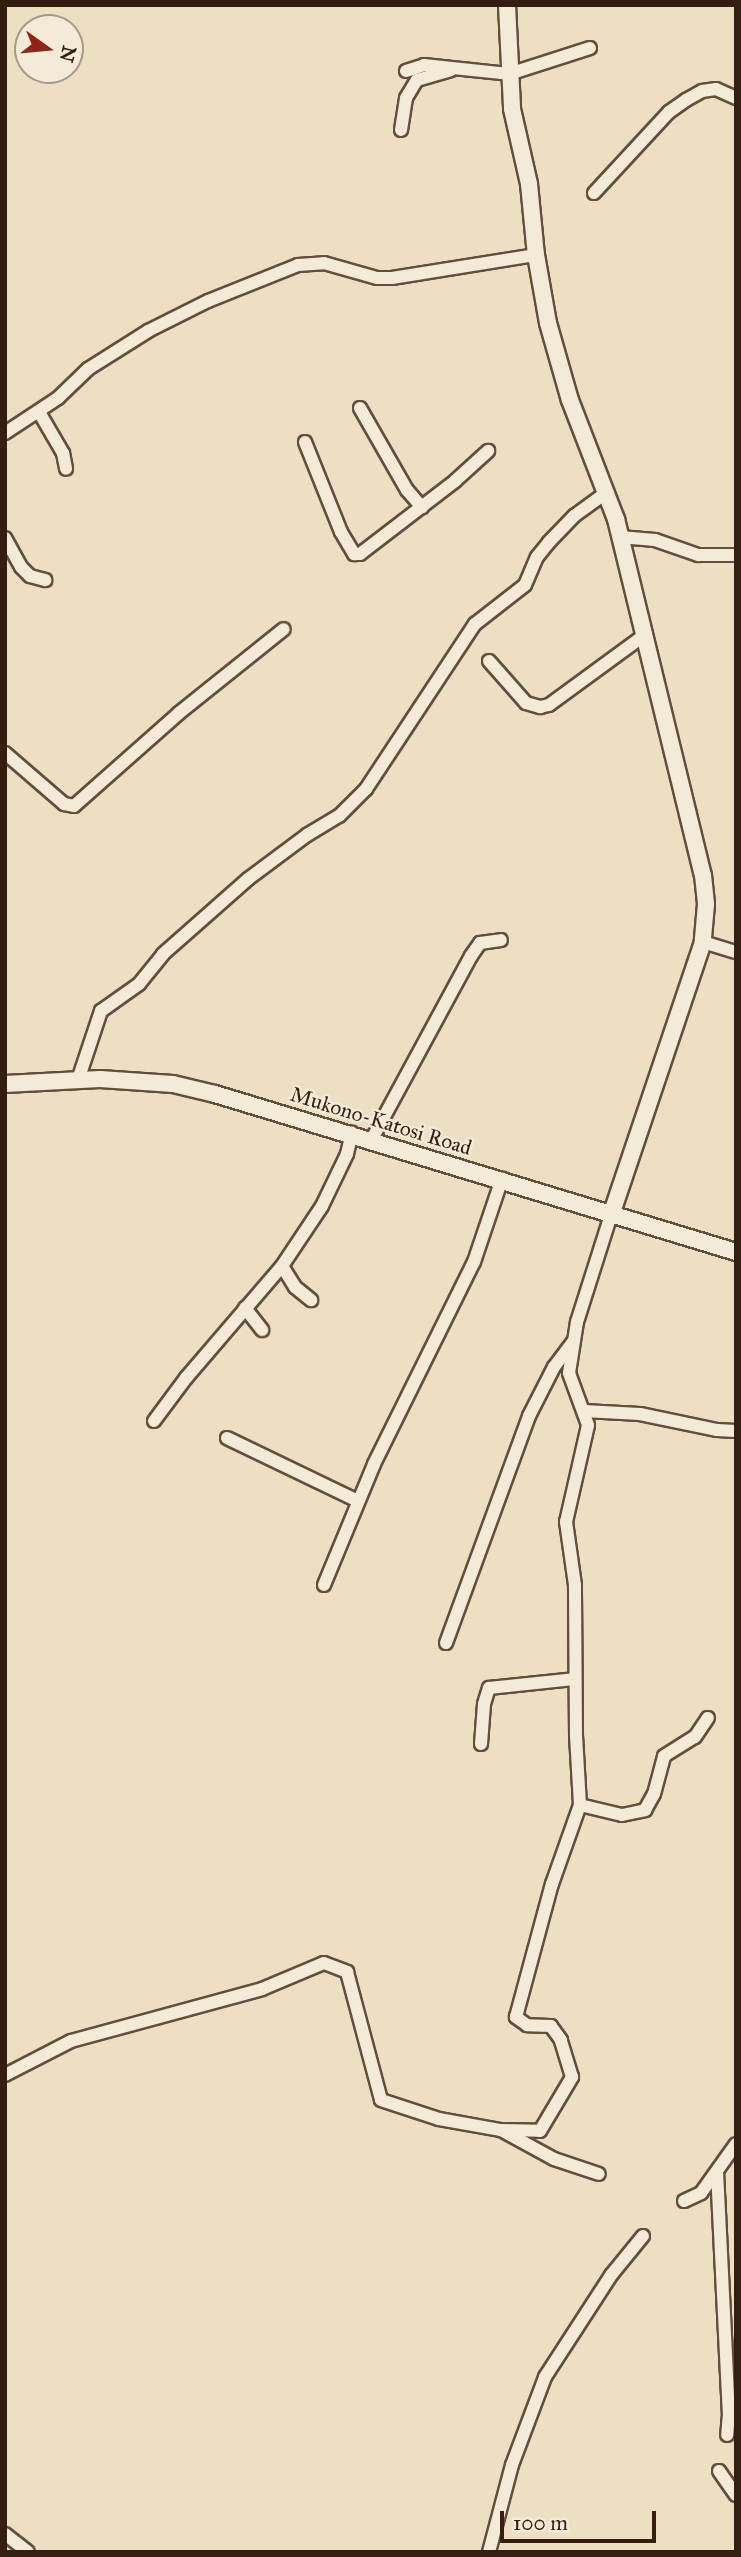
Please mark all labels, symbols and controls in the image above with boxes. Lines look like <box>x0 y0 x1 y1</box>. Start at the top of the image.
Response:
north arrow <box>14 14 84 84</box>
text: N <box>55 43 81 65</box>
street label: Mukono-Katosi Road <box>287 1081 475 1161</box>
scale bar <box>503 2498 659 2542</box>
text: 100 m <box>513 2510 568 2536</box>

